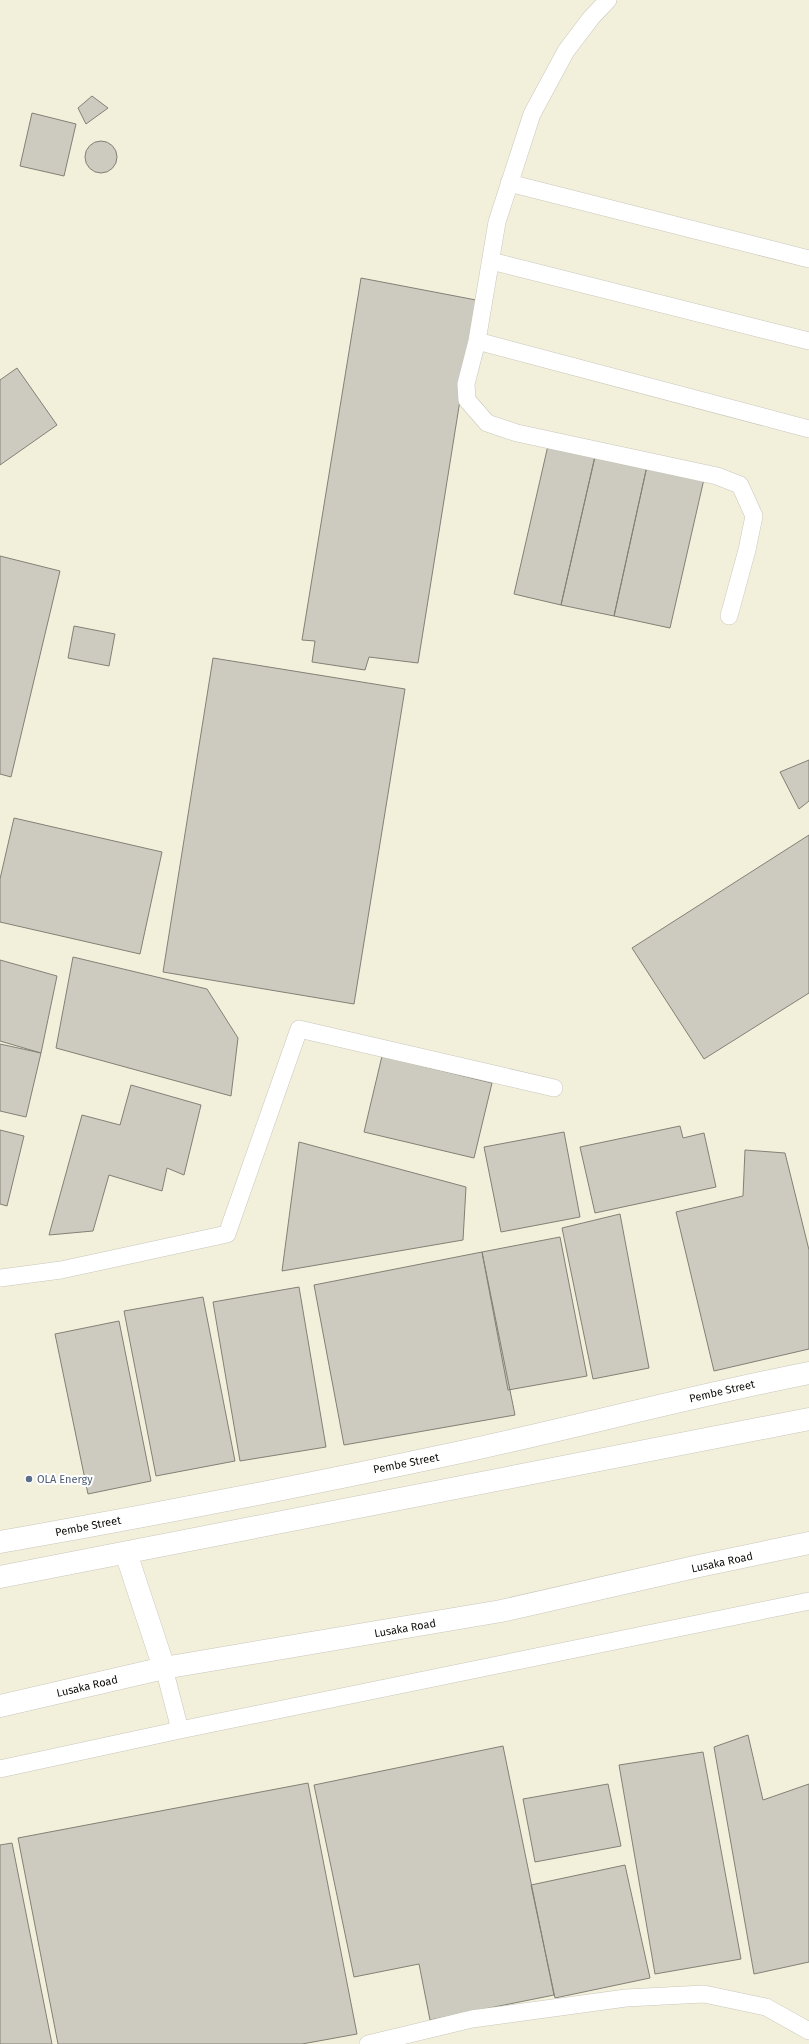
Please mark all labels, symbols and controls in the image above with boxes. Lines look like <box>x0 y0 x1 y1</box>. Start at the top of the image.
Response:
street label: Pembe Street <box>688 1378 756 1405</box>
street label: Pembe Street <box>372 1451 440 1476</box>
place label: OLA Energy <box>37 1473 93 1486</box>
marker: OLA Energy <box>24 1474 34 1484</box>
street label: Pembe Street <box>54 1514 122 1539</box>
street label: Lusaka Road <box>690 1550 754 1575</box>
street label: Lusaka Road <box>373 1617 437 1640</box>
street label: Lusaka Road <box>55 1673 119 1700</box>

